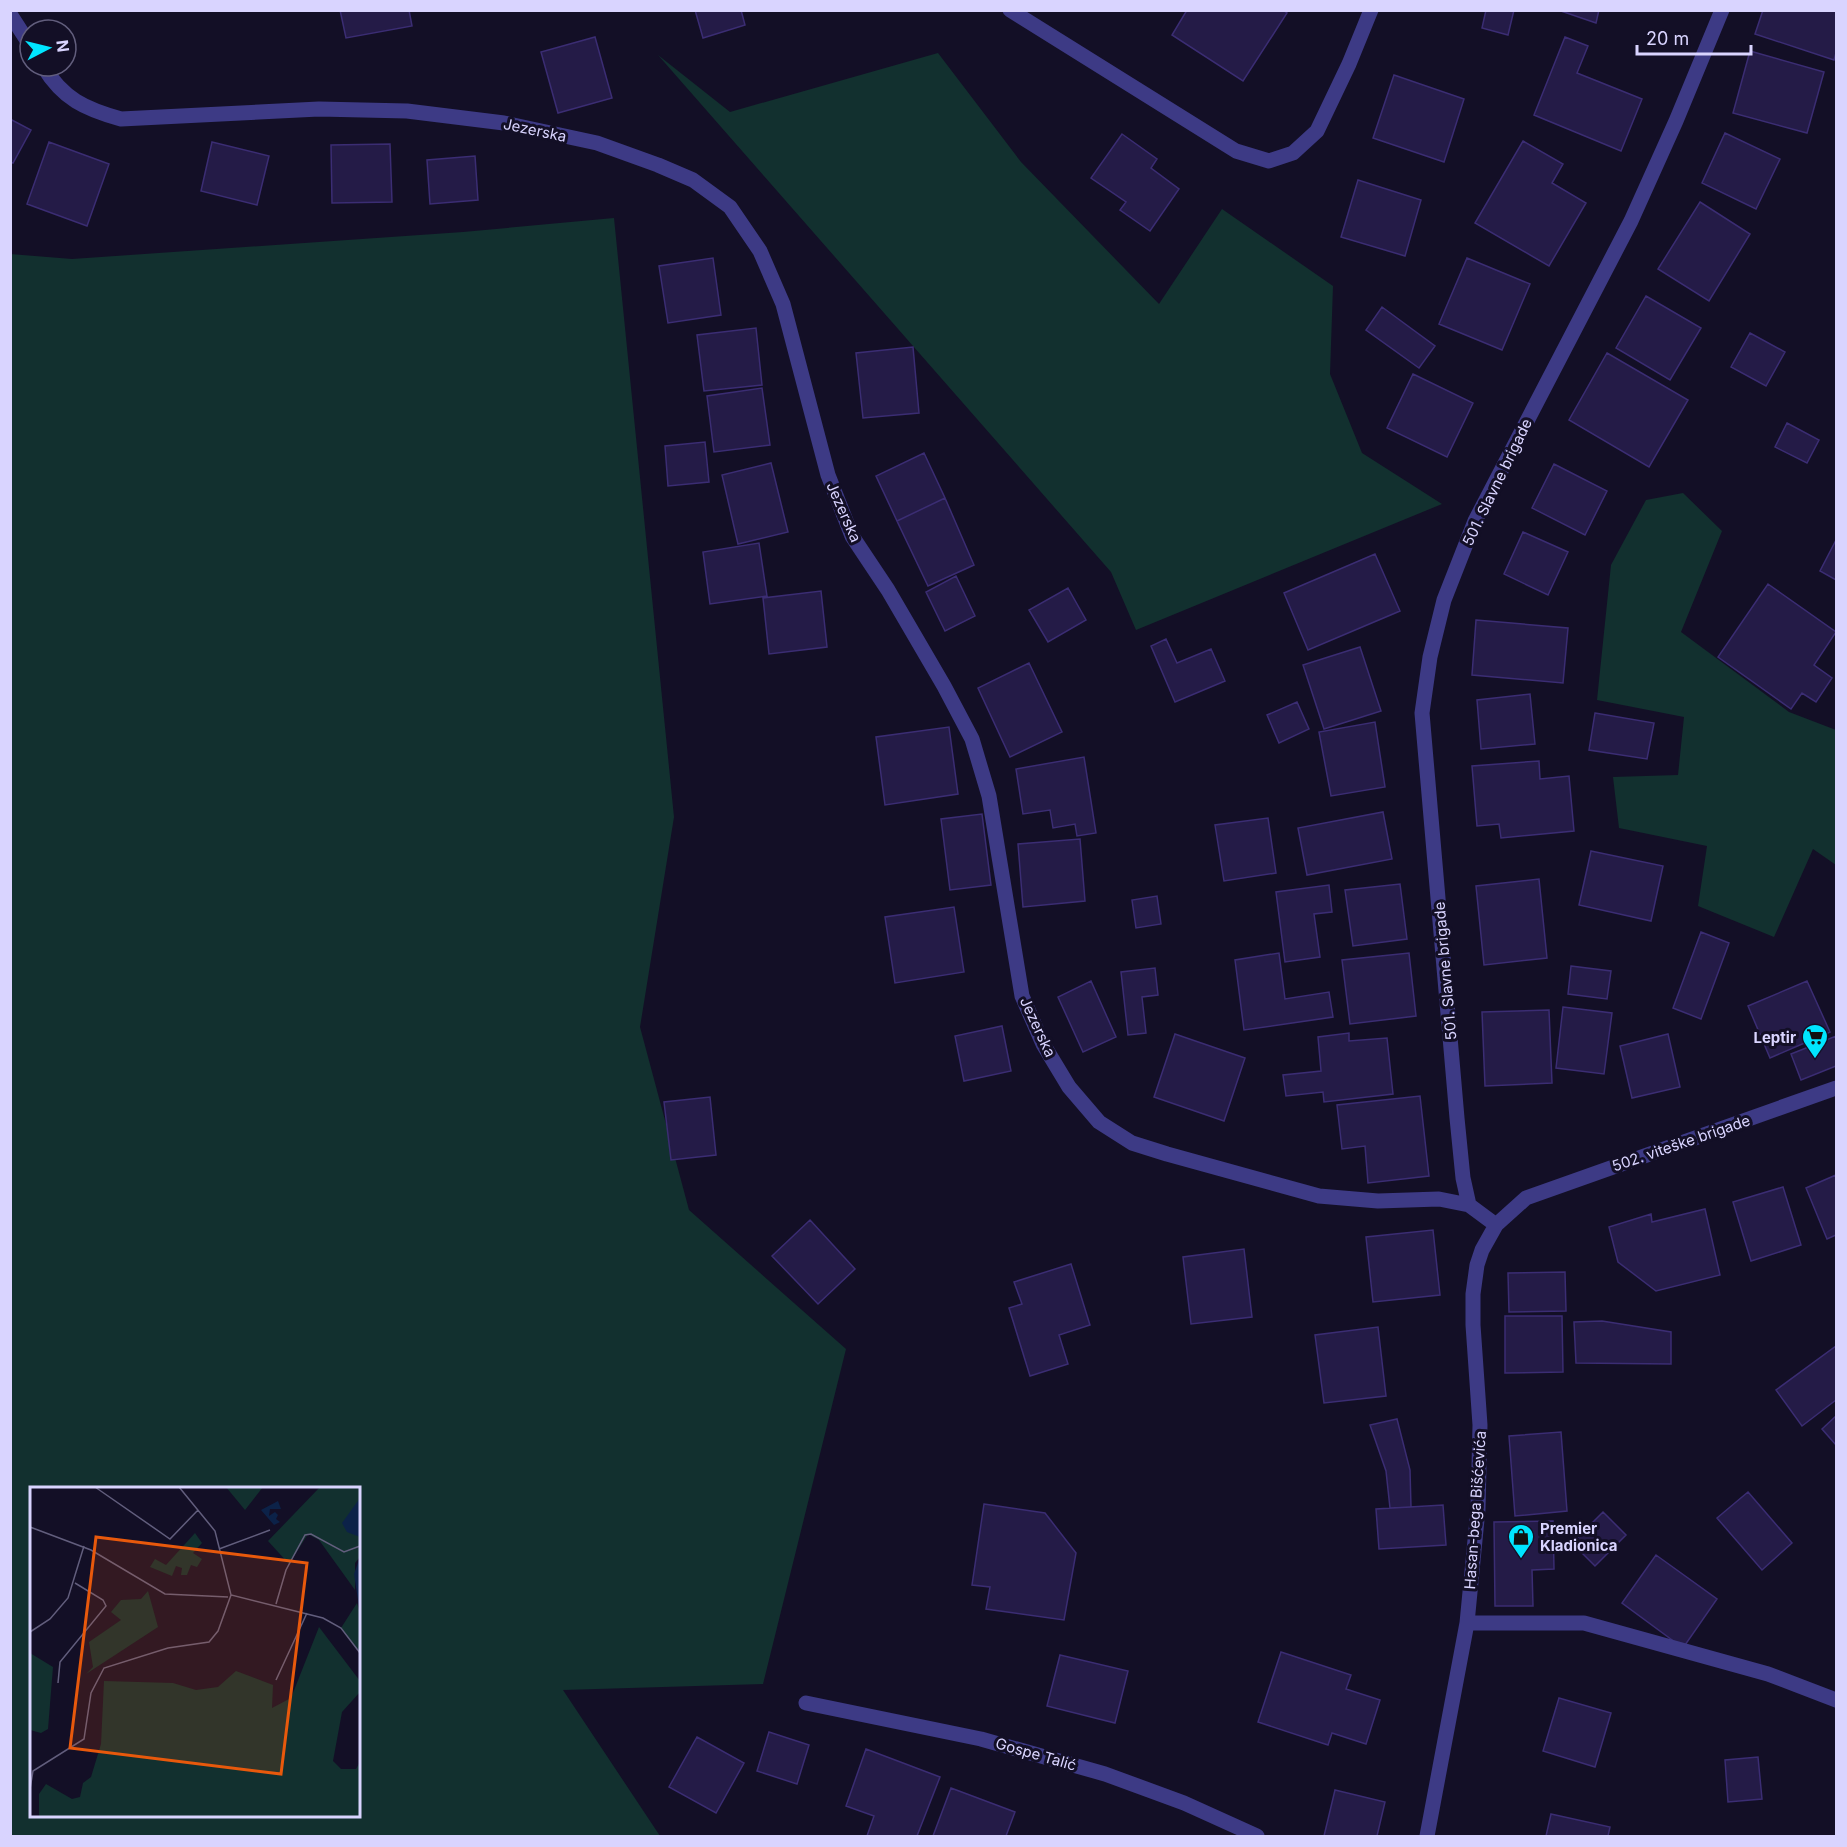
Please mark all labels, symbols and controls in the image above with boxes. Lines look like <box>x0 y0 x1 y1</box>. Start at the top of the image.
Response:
north arrow <box>18 18 78 78</box>
scale bar <box>1637 18 1751 56</box>
text: 20 m <box>1646 28 1689 49</box>
text: N <box>52 39 74 53</box>
street label: Jezerska <box>502 114 568 146</box>
street label: 501. Slavne brigade <box>1458 415 1536 549</box>
street label: Jezerska <box>822 479 866 545</box>
street label: 501. Slavne brigade <box>1429 901 1461 1041</box>
street label: Jezerska <box>1016 994 1060 1060</box>
supermarket icon: Leptir <box>1800 1022 1830 1060</box>
place label: Leptir <box>1753 1028 1796 1047</box>
street label: 502. viteške brigade <box>1609 1110 1753 1176</box>
street label: Hasan-bega Bišćevića <box>1460 1430 1490 1590</box>
inset map <box>30 1487 360 1817</box>
place label: Premier Kladionica <box>1540 1519 1617 1555</box>
shop icon: Premier Kladionica <box>1506 1522 1536 1560</box>
street label: Gospe Talić <box>993 1733 1079 1775</box>

